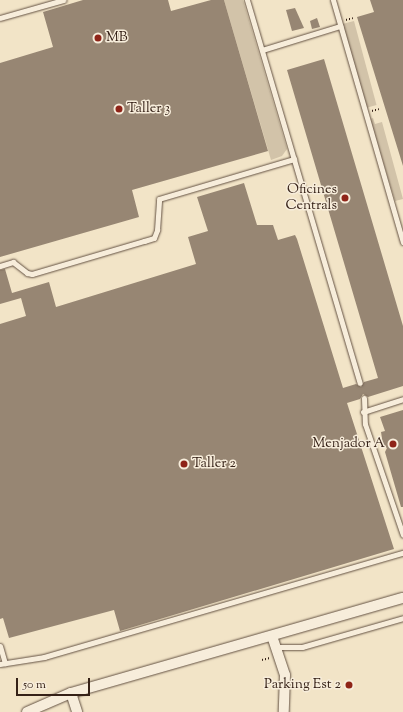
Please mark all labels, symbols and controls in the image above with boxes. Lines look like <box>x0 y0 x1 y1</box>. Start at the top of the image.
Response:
place label: MB <box>106 30 128 46</box>
marker: MB <box>93 33 103 43</box>
place label: Taller 3 <box>127 101 170 117</box>
marker: Taller 3 <box>114 104 124 114</box>
place label: Oficines Centrals <box>286 182 337 214</box>
marker: Oficines Centrals <box>340 193 350 203</box>
place label: Menjador A <box>313 436 385 452</box>
marker: Menjador A <box>388 439 398 449</box>
place label: Taller 2 <box>192 456 236 472</box>
marker: Taller 2 <box>179 459 189 469</box>
scale bar <box>18 670 92 696</box>
text: 50 m <box>23 676 46 694</box>
place label: Parking Est 2 <box>264 677 341 693</box>
marker: Parking Est 2 <box>344 680 354 690</box>

